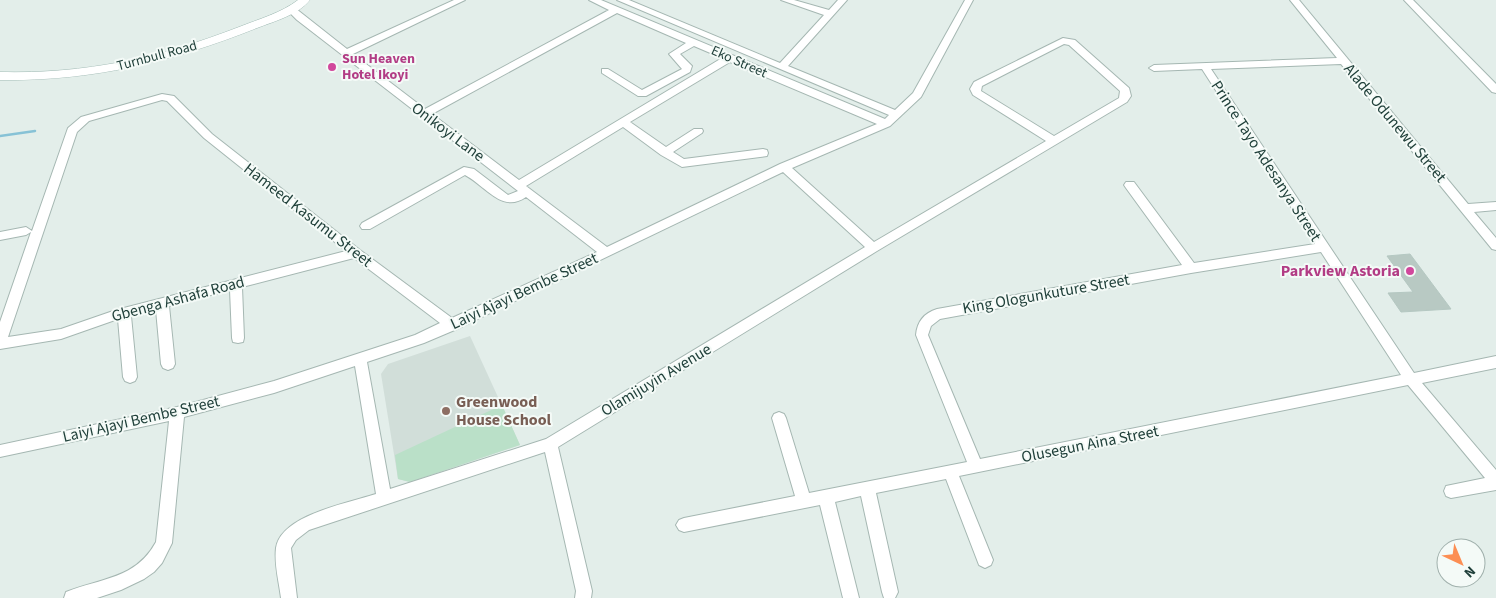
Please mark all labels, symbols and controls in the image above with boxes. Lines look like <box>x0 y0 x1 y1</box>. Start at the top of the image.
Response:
street label: Turnbull Road <box>115 36 199 76</box>
street label: Eko Street <box>708 41 770 83</box>
place label: Sun Heaven Hotel Ikoyi <box>342 49 415 85</box>
street label: Alade Odunewu Street <box>1339 59 1452 188</box>
marker: Sun Heaven Hotel Ikoyi <box>326 61 338 73</box>
street label: Prince Tayo Adesanya Street <box>1206 76 1327 246</box>
street label: Onikoyi Lane <box>407 97 489 167</box>
street label: Hameed Kasumu Street <box>239 158 377 273</box>
street label: Laiyi Ajayi Bembe Street <box>447 247 602 335</box>
place label: Parkview Astoria <box>1281 260 1400 282</box>
marker: Parkview Astoria <box>1404 265 1416 277</box>
street label: King Ologunkuture Street <box>961 268 1132 320</box>
street label: Gbenga Ashafa Road <box>109 271 247 327</box>
street label: Olamijuyin Avenue <box>597 338 715 422</box>
street label: Laiyi Ajayi Bembe Street <box>60 390 222 448</box>
place label: Greenwood House School <box>456 391 552 431</box>
marker: Greenwood House School <box>440 405 452 417</box>
street label: Olusegun Aina Street <box>1020 420 1161 468</box>
north arrow <box>1436 538 1486 588</box>
text: N <box>1459 561 1480 582</box>

